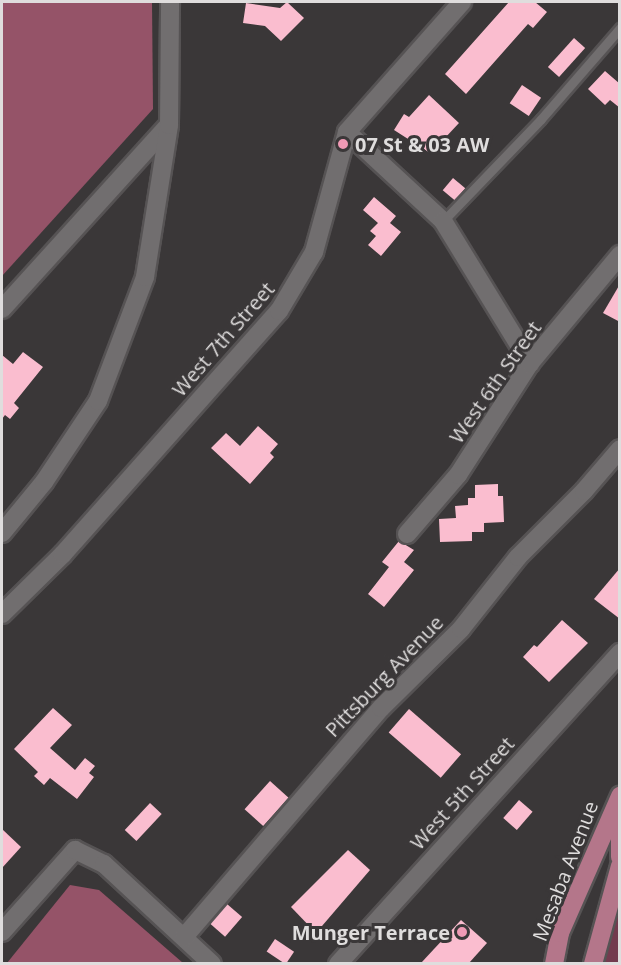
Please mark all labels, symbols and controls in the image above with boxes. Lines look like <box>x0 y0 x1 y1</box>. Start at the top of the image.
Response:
place label: 07 St & 03 AW <box>355 132 489 156</box>
marker: 07 St & 03 AW <box>336 137 350 151</box>
street label: West 7th Street <box>167 277 279 401</box>
street label: West 6th Street <box>444 316 546 448</box>
street label: Pittsburg Avenue <box>320 610 448 742</box>
street label: West 5th Street <box>405 732 519 854</box>
street label: Mesaba Avenue <box>527 798 603 944</box>
place label: Munger Terrace <box>292 920 450 944</box>
marker: Munger Terrace <box>455 925 469 939</box>

